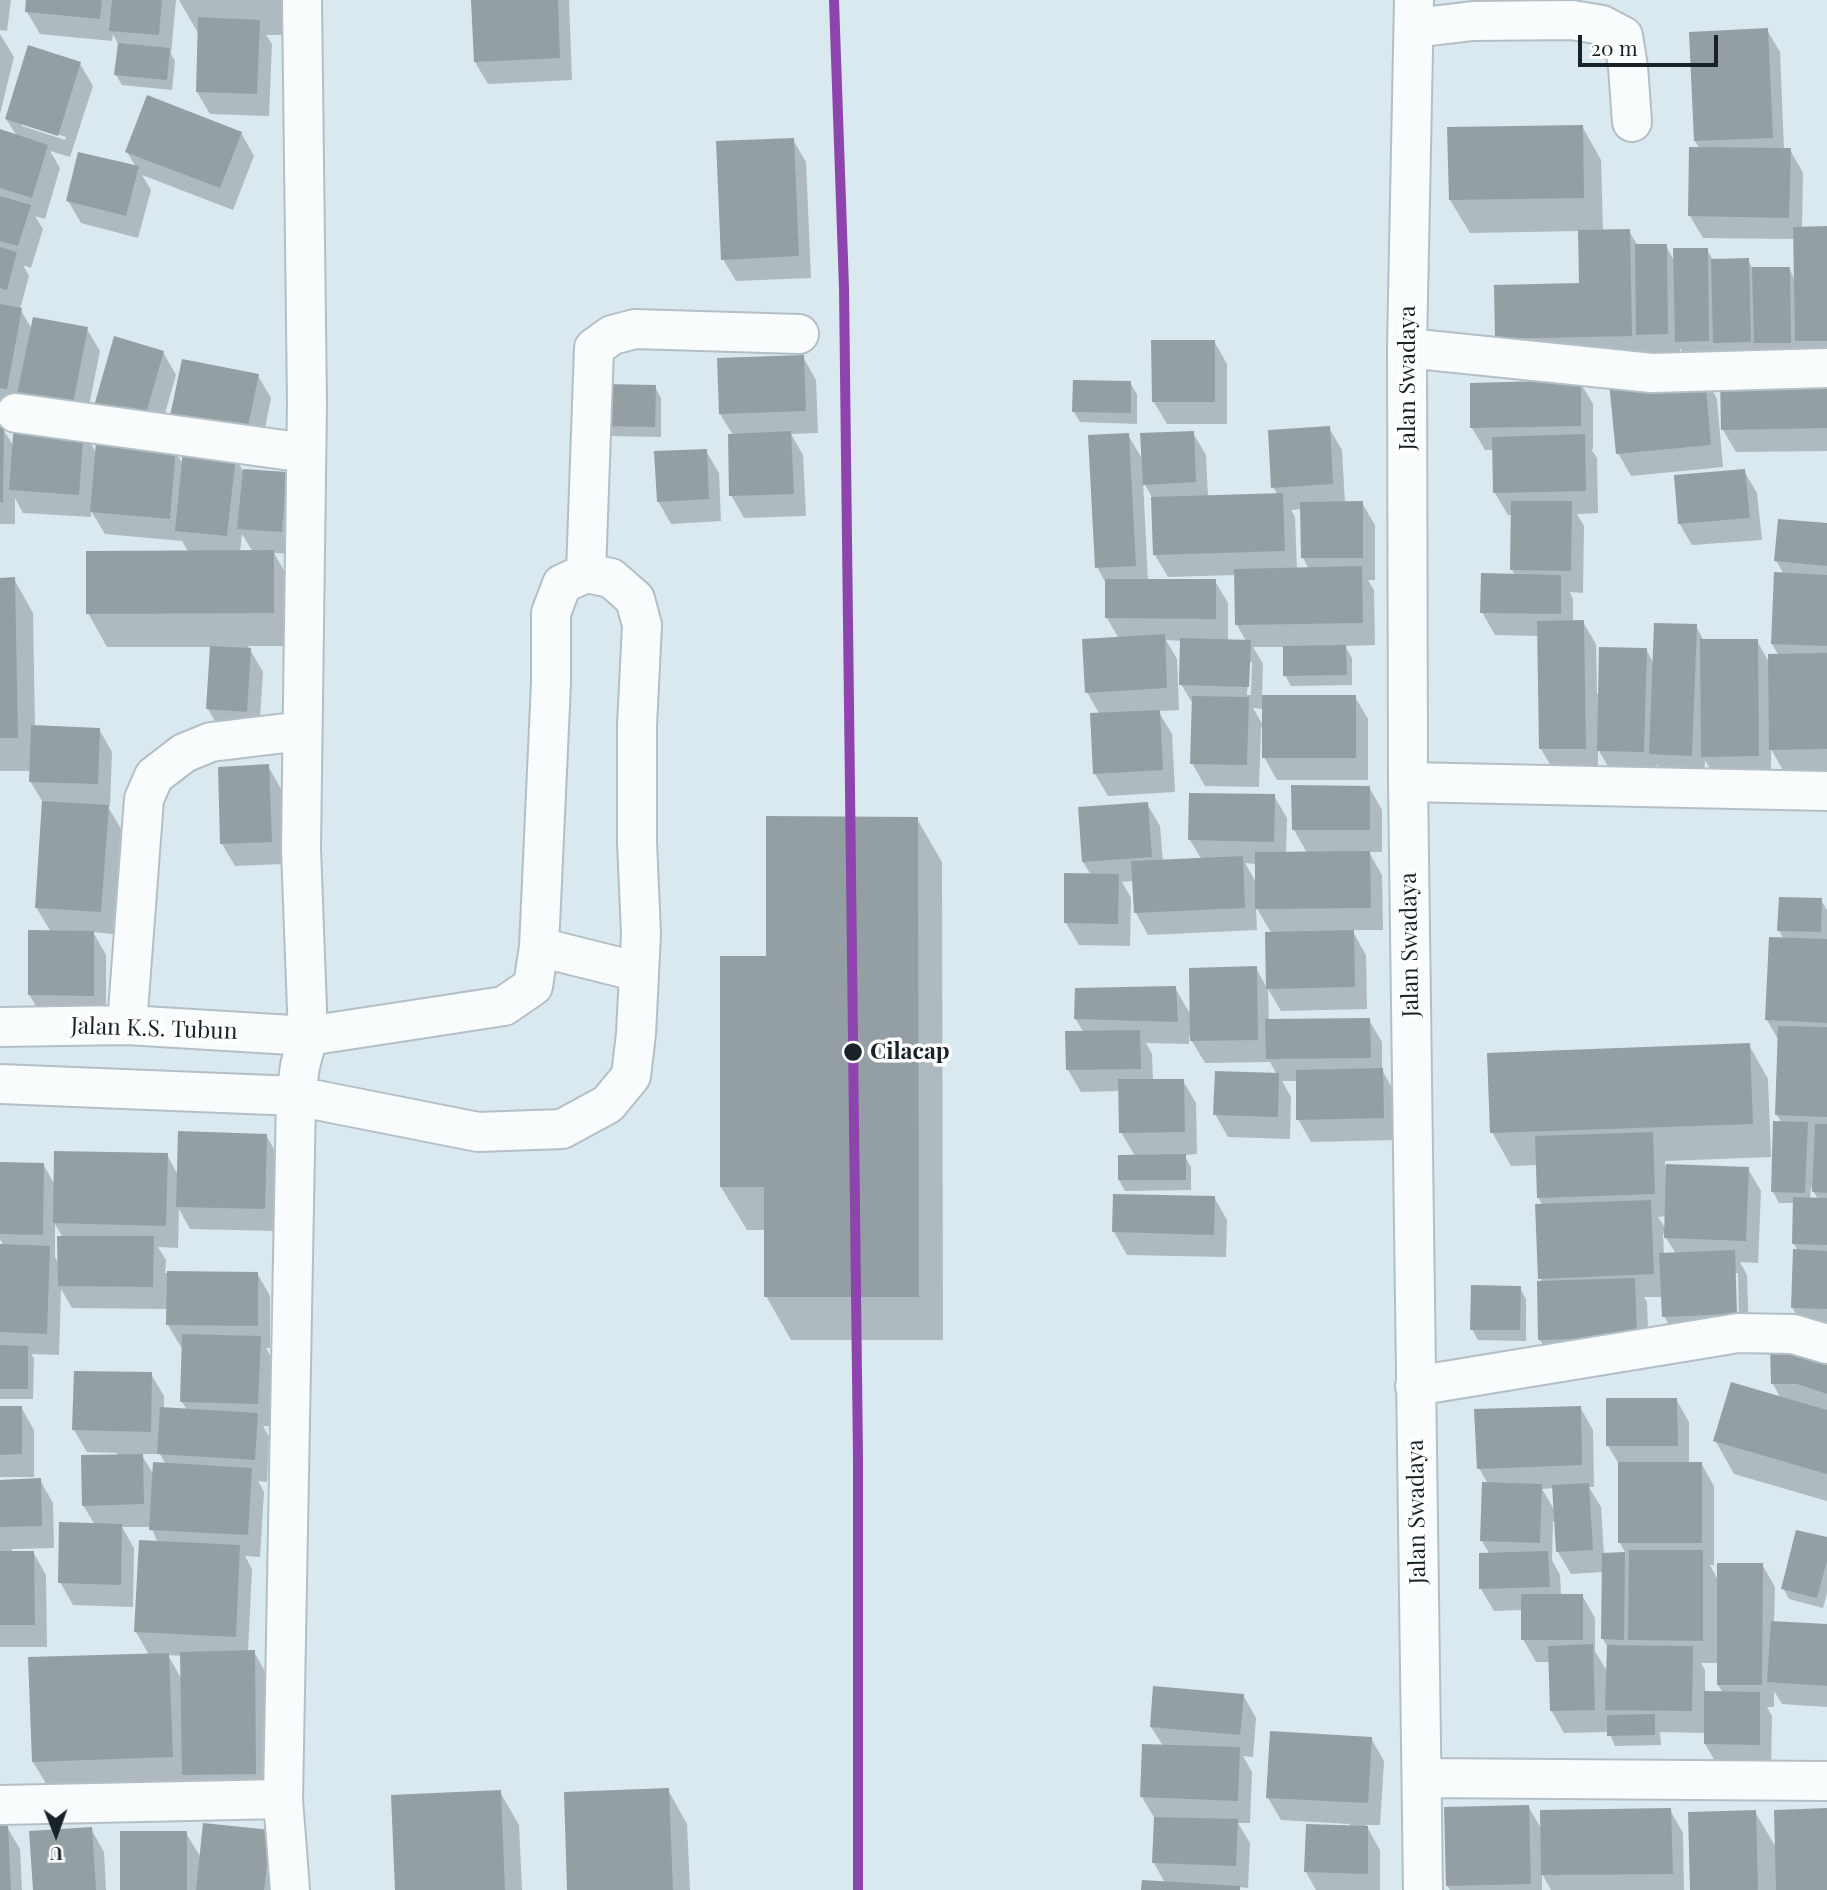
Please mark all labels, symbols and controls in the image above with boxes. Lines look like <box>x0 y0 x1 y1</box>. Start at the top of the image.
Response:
scale bar <box>1582 21 1722 65</box>
text: 20 m <box>1591 33 1638 61</box>
street label: Jalan Swadaya <box>1394 306 1422 450</box>
street label: Jalan Swadaya <box>1395 872 1425 1018</box>
street label: Jalan K.S. Tubun <box>70 1012 238 1046</box>
place label: Cilacap <box>870 1038 950 1066</box>
marker: Cilacap <box>842 1041 864 1063</box>
street label: Jalan Swadaya <box>1402 1439 1432 1585</box>
north arrow <box>21 1799 91 1869</box>
text: U <box>50 1842 63 1868</box>

